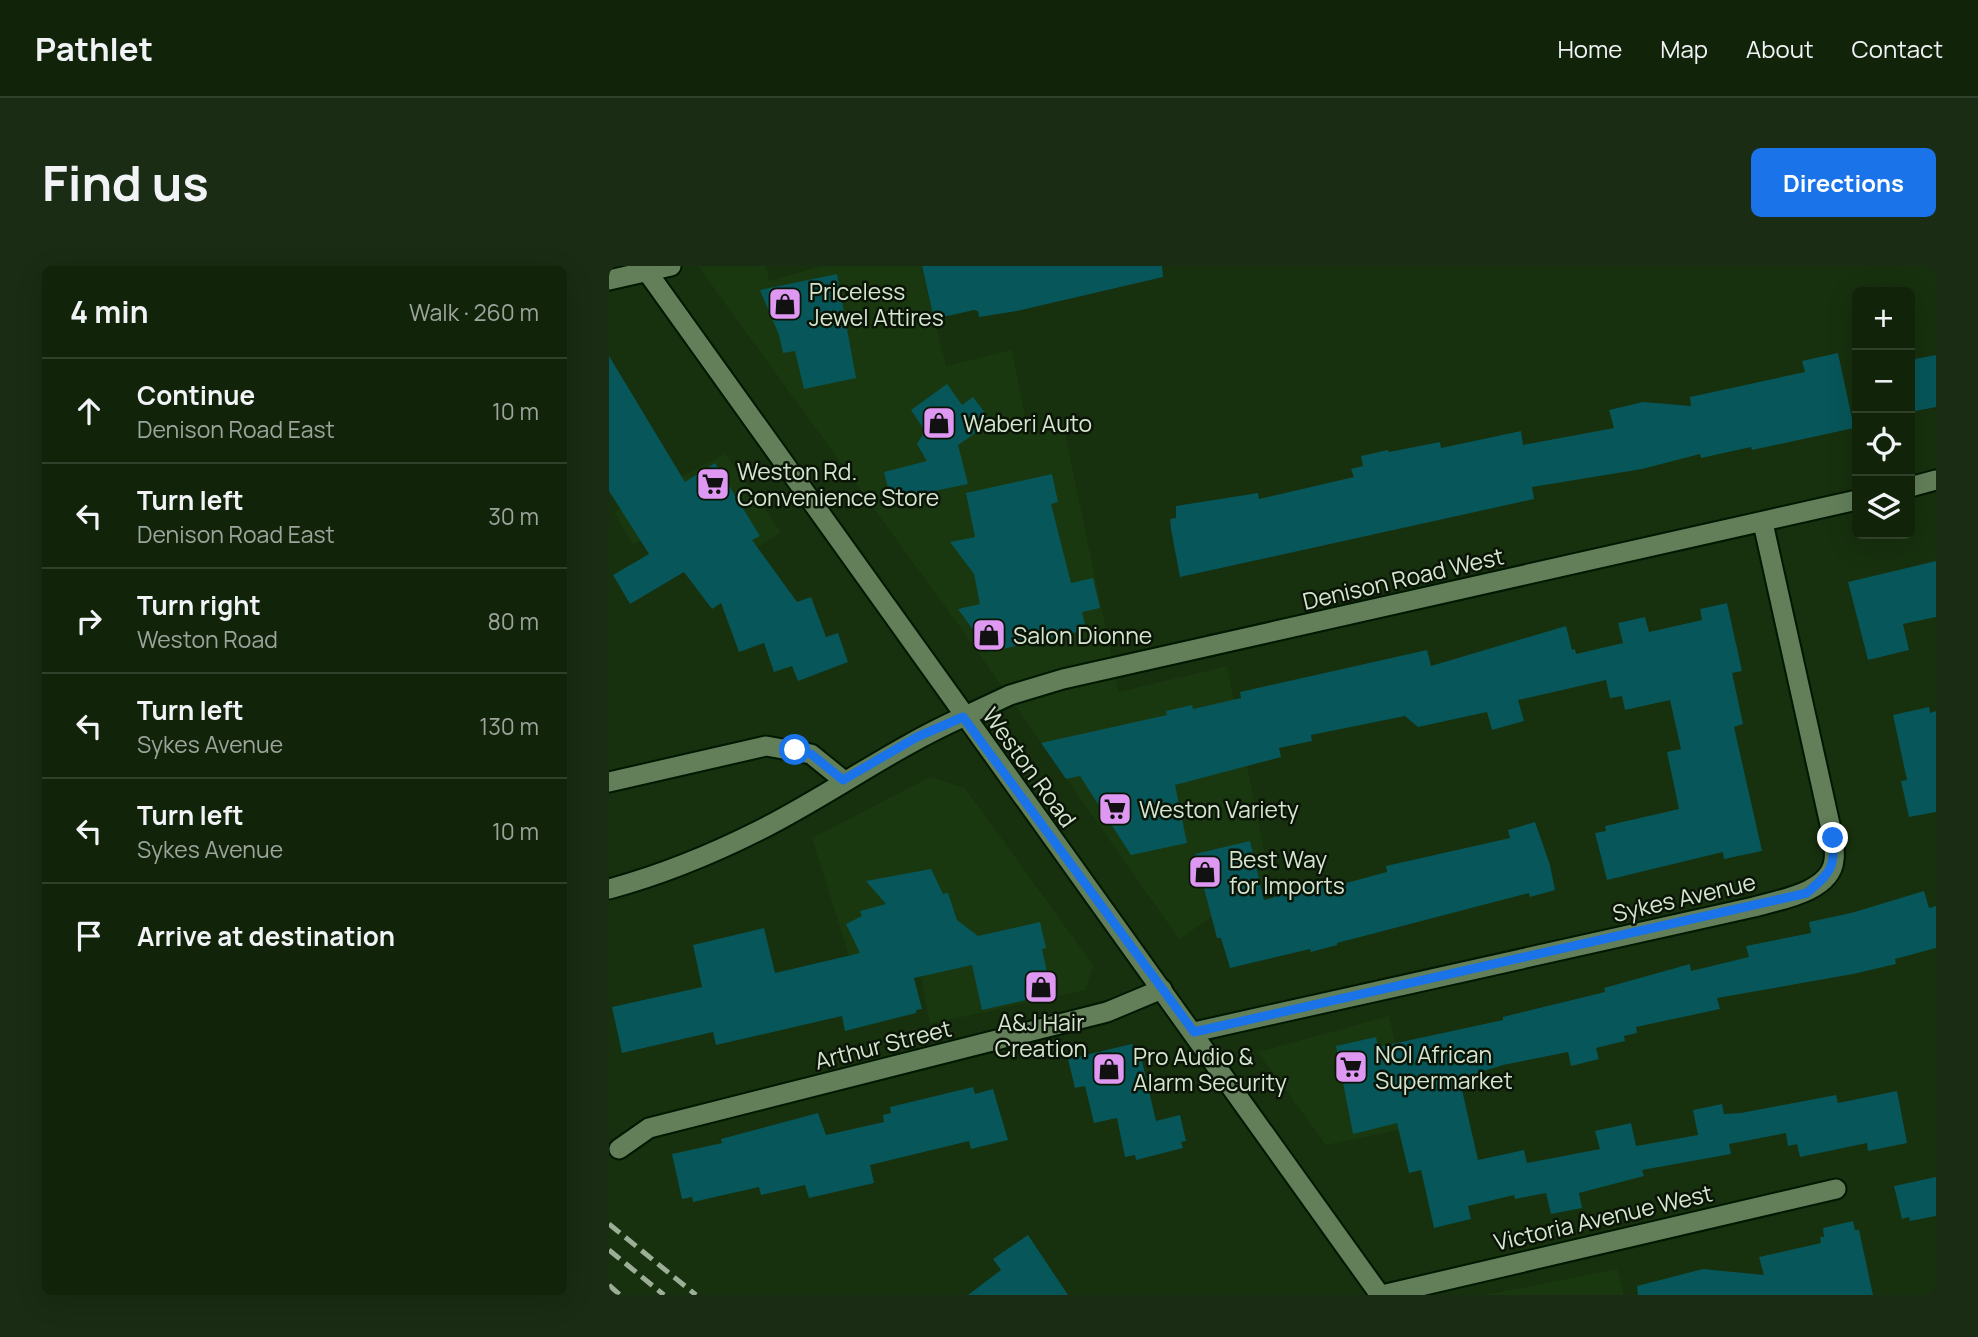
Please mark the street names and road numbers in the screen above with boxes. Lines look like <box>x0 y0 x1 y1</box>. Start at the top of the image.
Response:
street label: Denison Road West <box>1299 539 1507 617</box>
street label: Weston Road <box>976 701 1084 833</box>
street label: Sykes Avenue <box>1609 865 1759 929</box>
street label: Arthur Street <box>811 1012 955 1076</box>
street label: Victoria Avenue West <box>1491 1176 1715 1258</box>

